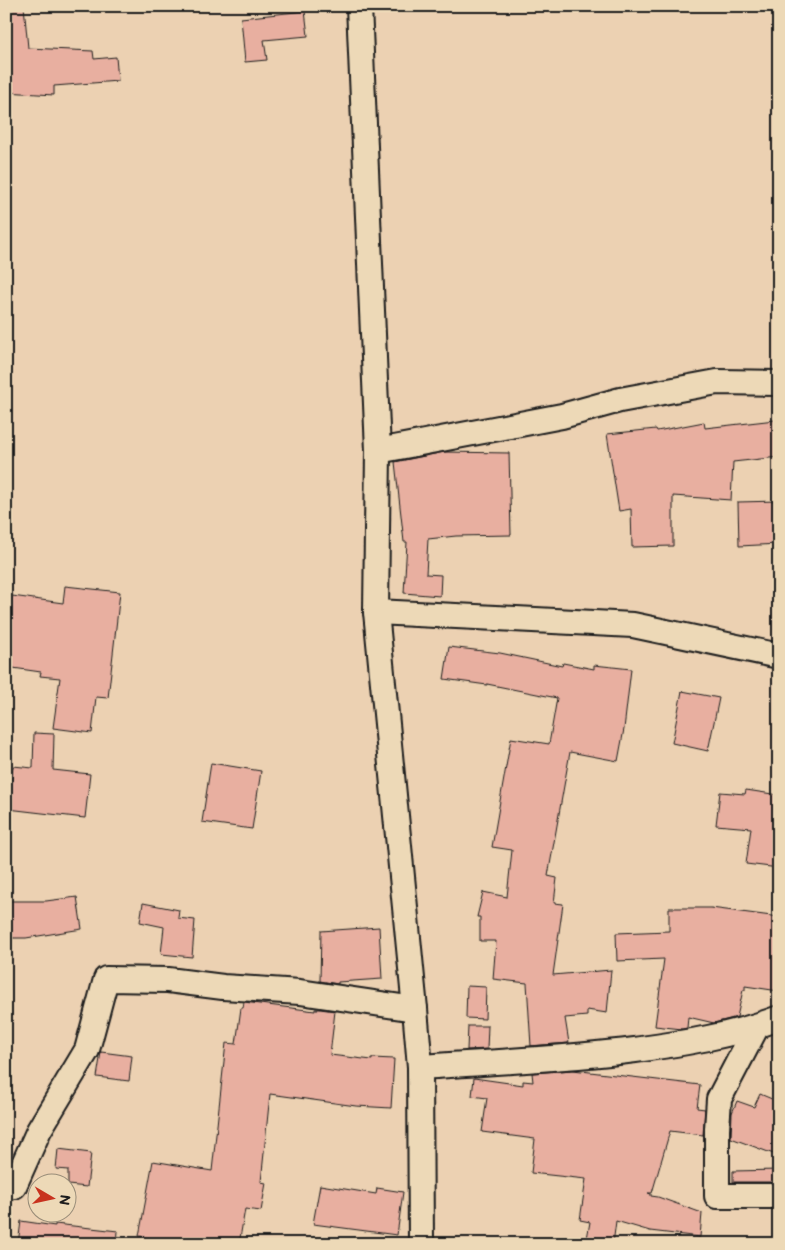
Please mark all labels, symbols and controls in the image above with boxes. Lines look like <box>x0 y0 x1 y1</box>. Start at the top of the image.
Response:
north arrow <box>28 1172 78 1222</box>
text: N <box>55 1193 74 1206</box>

